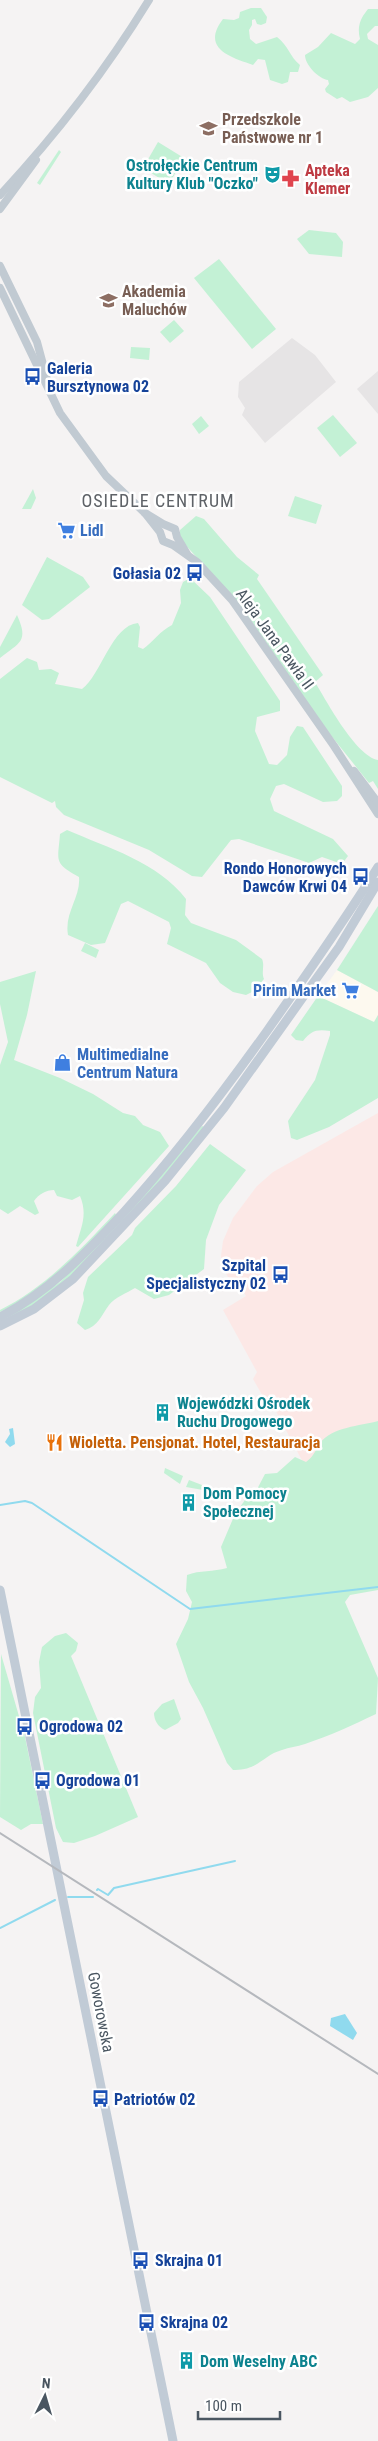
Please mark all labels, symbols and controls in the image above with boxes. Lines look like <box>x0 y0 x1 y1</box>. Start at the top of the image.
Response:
place label: Przedszkole Państwowe nr 1 <box>222 110 323 147</box>
school or university icon: Przedszkole Państwowe nr 1 <box>198 118 218 138</box>
place label: Ostrołęckie Centrum Kultury Klub "Oczko" <box>126 156 258 193</box>
place label: Apteka Klemer <box>305 161 350 198</box>
theatre icon: Ostrołęckie Centrum Kultury Klub "Oczko" <box>262 164 282 184</box>
pharmacy icon: Apteka Klemer <box>281 169 301 189</box>
place label: Akademia Maluchów <box>122 282 187 319</box>
school or university icon: Akademia Maluchów <box>98 290 118 310</box>
place label: Galeria Bursztynowa 02 <box>47 359 149 396</box>
bus stop icon: Galeria Bursztynowa 02 <box>23 367 43 387</box>
district label: OSIEDLE CENTRUM <box>81 490 235 511</box>
supermarket icon: Lidl <box>56 520 76 540</box>
place label: Lidl <box>80 521 104 540</box>
bus stop icon: Gołasia 02 <box>185 563 205 583</box>
place label: Gołasia 02 <box>113 564 181 583</box>
street label: Aleja Jana Pawła II <box>232 585 318 693</box>
place label: Rondo Honorowych Dawców Krwi 04 <box>224 859 347 896</box>
bus stop icon: Rondo Honorowych Dawców Krwi 04 <box>351 867 371 887</box>
supermarket icon: Pirim Market <box>340 980 360 1000</box>
place label: Pirim Market <box>253 981 336 1000</box>
place label: Multimedialne Centrum Natura <box>77 1045 178 1082</box>
shop icon: Multimedialne Centrum Natura <box>53 1053 73 1073</box>
place label: Szpital Specjalistyczny 02 <box>146 1256 266 1293</box>
bus stop icon: Szpital Specjalistyczny 02 <box>270 1264 290 1284</box>
place label: Wojewódzki Ośrodek Ruchu Drogowego <box>177 1394 310 1431</box>
building icon: Wojewódzki Ośrodek Ruchu Drogowego <box>153 1402 173 1422</box>
restaurant icon: Wioletta. Pensjonat. Hotel, Restauracja <box>45 1432 65 1452</box>
place label: Wioletta. Pensjonat. Hotel, Restauracja <box>69 1433 321 1452</box>
place label: Dom Pomocy Społecznej <box>203 1484 287 1521</box>
building icon: Dom Pomocy Społecznej <box>179 1492 199 1512</box>
bus stop icon: Ogrodowa 02 <box>15 1716 35 1736</box>
place label: Ogrodowa 02 <box>39 1717 123 1736</box>
bus stop icon: Ogrodowa 01 <box>32 1770 52 1790</box>
place label: Ogrodowa 01 <box>56 1771 140 1790</box>
street label: Goworowska <box>84 1970 118 2054</box>
bus stop icon: Patriotów 02 <box>90 2089 110 2109</box>
place label: Patriotów 02 <box>114 2090 195 2109</box>
bus stop icon: Skrajna 01 <box>131 2250 151 2270</box>
place label: Skrajna 01 <box>155 2251 223 2270</box>
bus stop icon: Skrajna 02 <box>136 2312 156 2332</box>
place label: Skrajna 02 <box>160 2313 228 2332</box>
building icon: Dom Weselny ABC <box>176 2351 196 2371</box>
place label: Dom Weselny ABC <box>200 2352 317 2371</box>
north arrow <box>20 2371 70 2421</box>
text: N <box>41 2375 51 2391</box>
scale bar <box>198 2388 280 2420</box>
text: 100 m <box>205 2397 242 2415</box>

